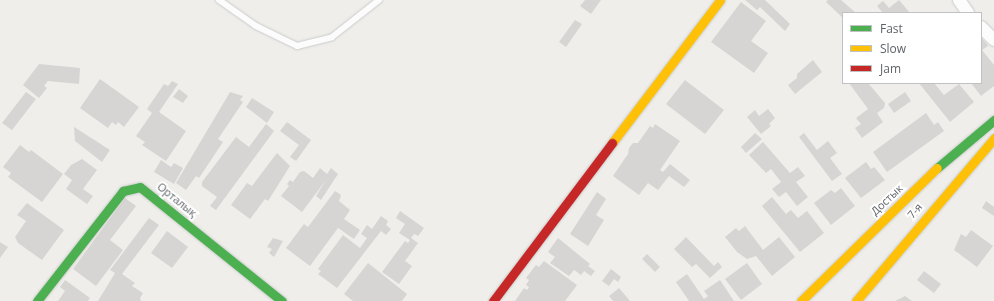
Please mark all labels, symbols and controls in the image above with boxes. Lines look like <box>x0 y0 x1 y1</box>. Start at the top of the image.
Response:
legend <box>842 12 982 84</box>
text: Fast <box>880 20 903 37</box>
text: Slow <box>880 40 906 57</box>
text: Jam <box>880 60 901 77</box>
street label: Орталық <box>154 180 200 220</box>
street label: Достык <box>868 182 906 218</box>
street label: 7-я <box>905 201 925 221</box>

